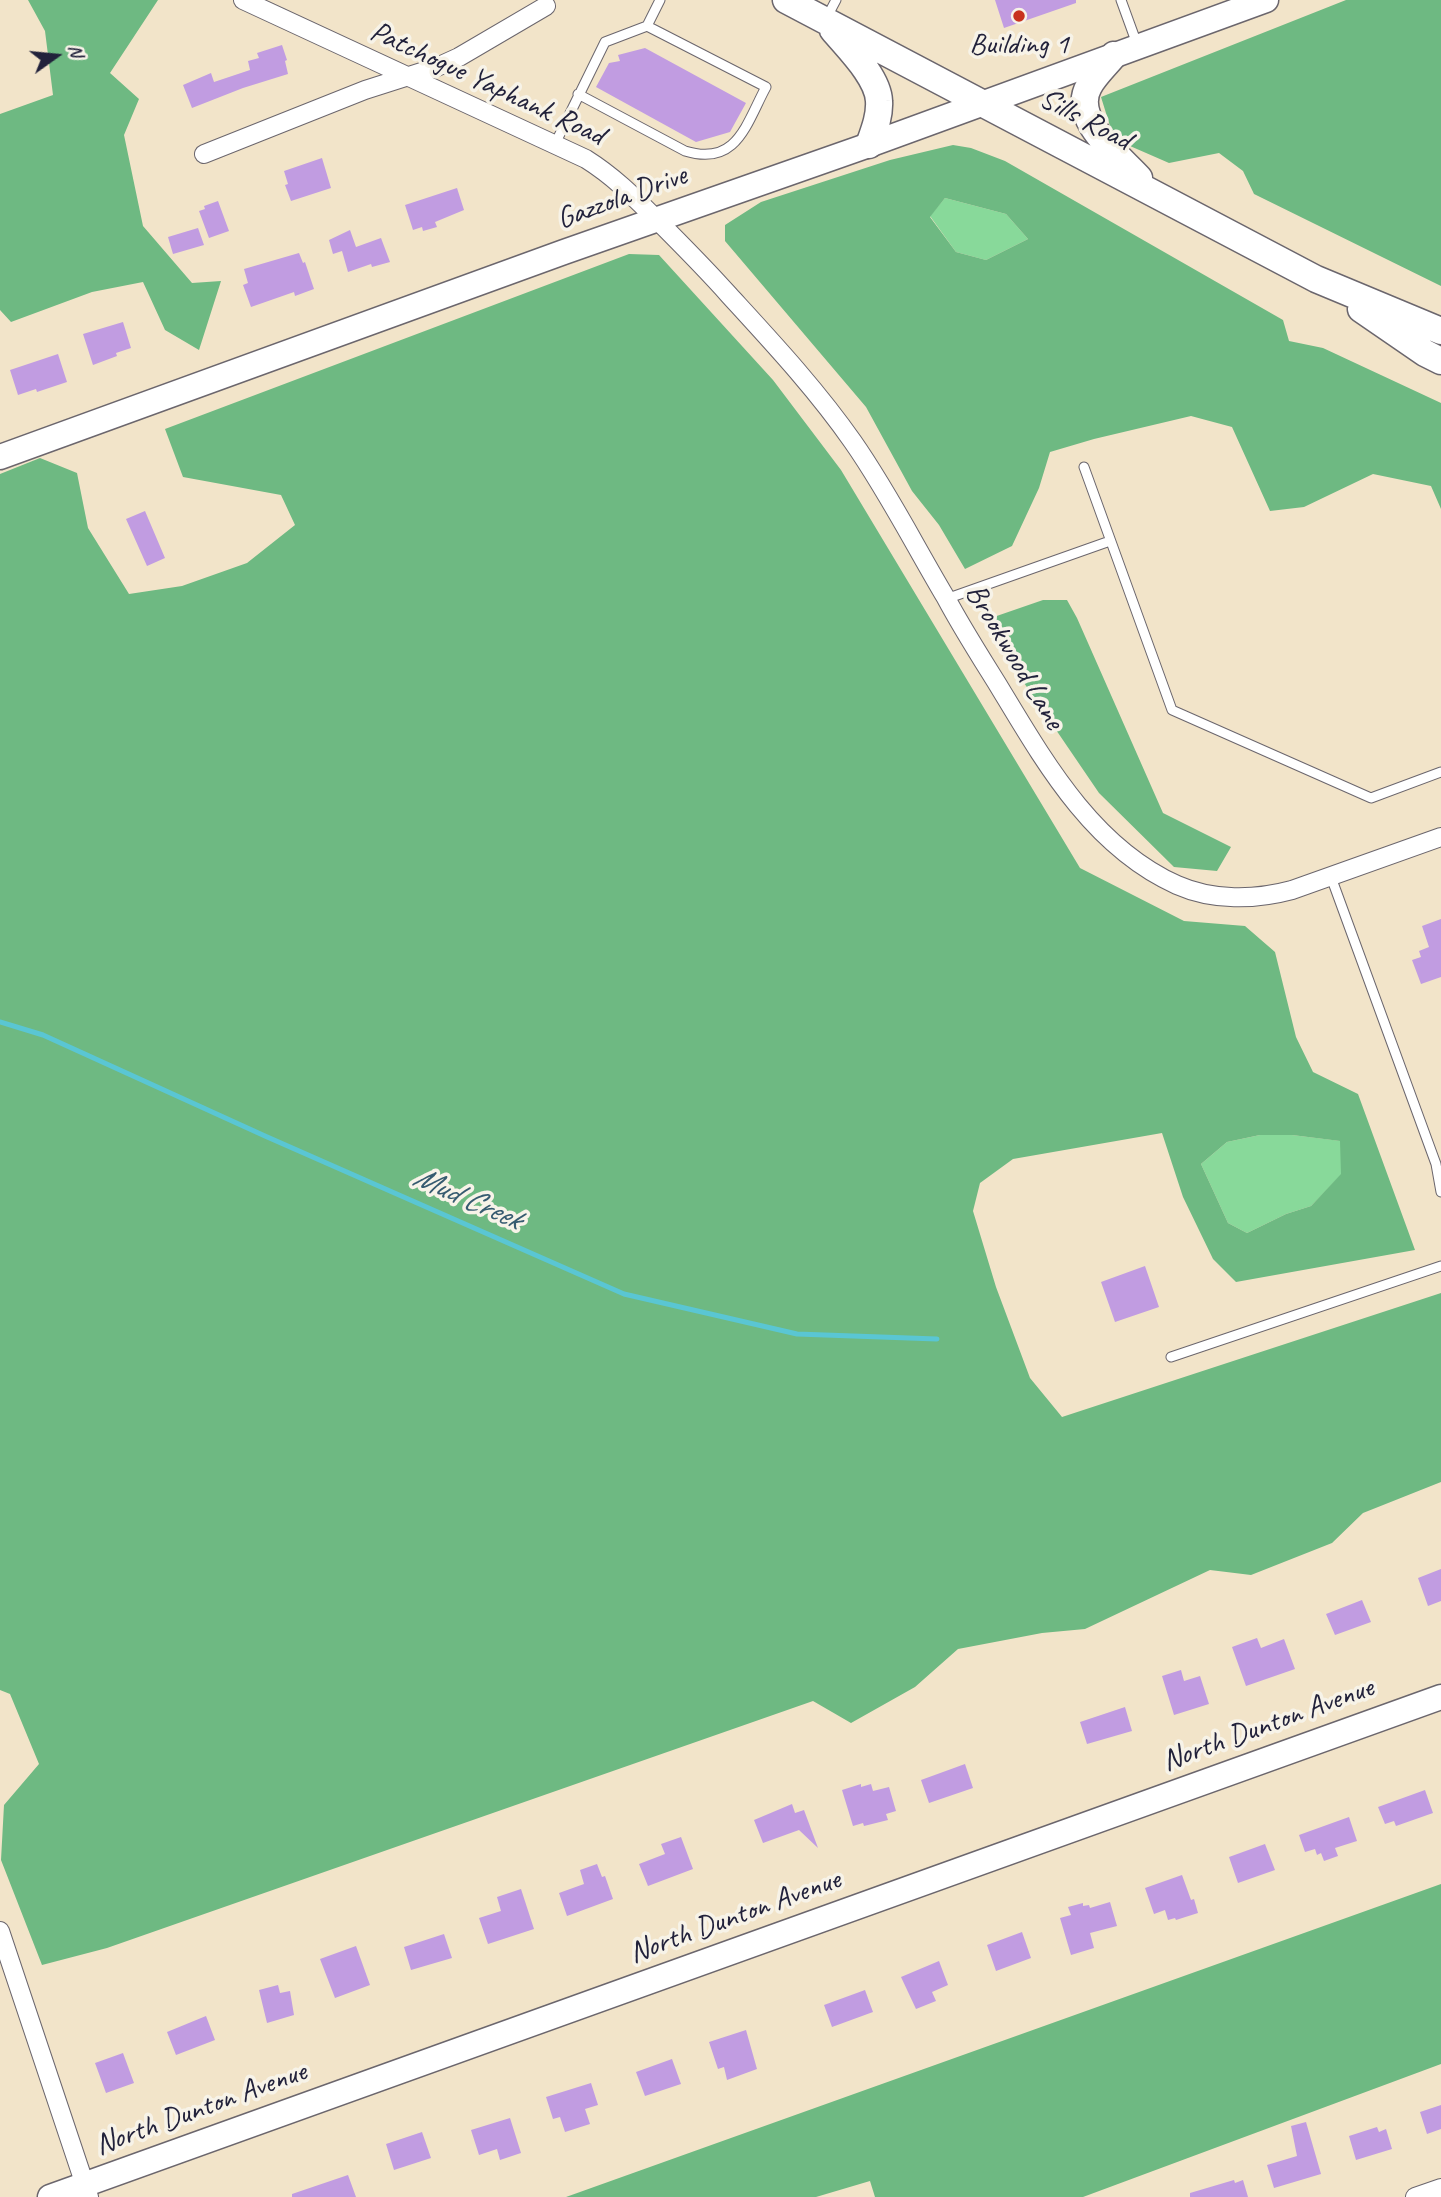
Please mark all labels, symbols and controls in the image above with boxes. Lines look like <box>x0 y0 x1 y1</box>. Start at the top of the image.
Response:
marker: Building 1 <box>1011 8 1027 24</box>
street label: Patchogue Yaphank Road <box>364 14 610 154</box>
north arrow <box>21 21 91 91</box>
place label: Building 1 <box>969 27 1069 63</box>
text: N <box>63 42 89 59</box>
street label: Sills Road <box>1033 81 1137 159</box>
street label: Gazzola Drive <box>552 158 692 238</box>
street label: Brookwood Lane <box>956 578 1072 736</box>
water label: Mud Creek <box>407 1158 527 1240</box>
street label: North Dunton Avenue <box>1157 1670 1379 1780</box>
street label: North Dunton Avenue <box>624 1862 846 1972</box>
street label: North Dunton Avenue <box>90 2054 312 2164</box>

